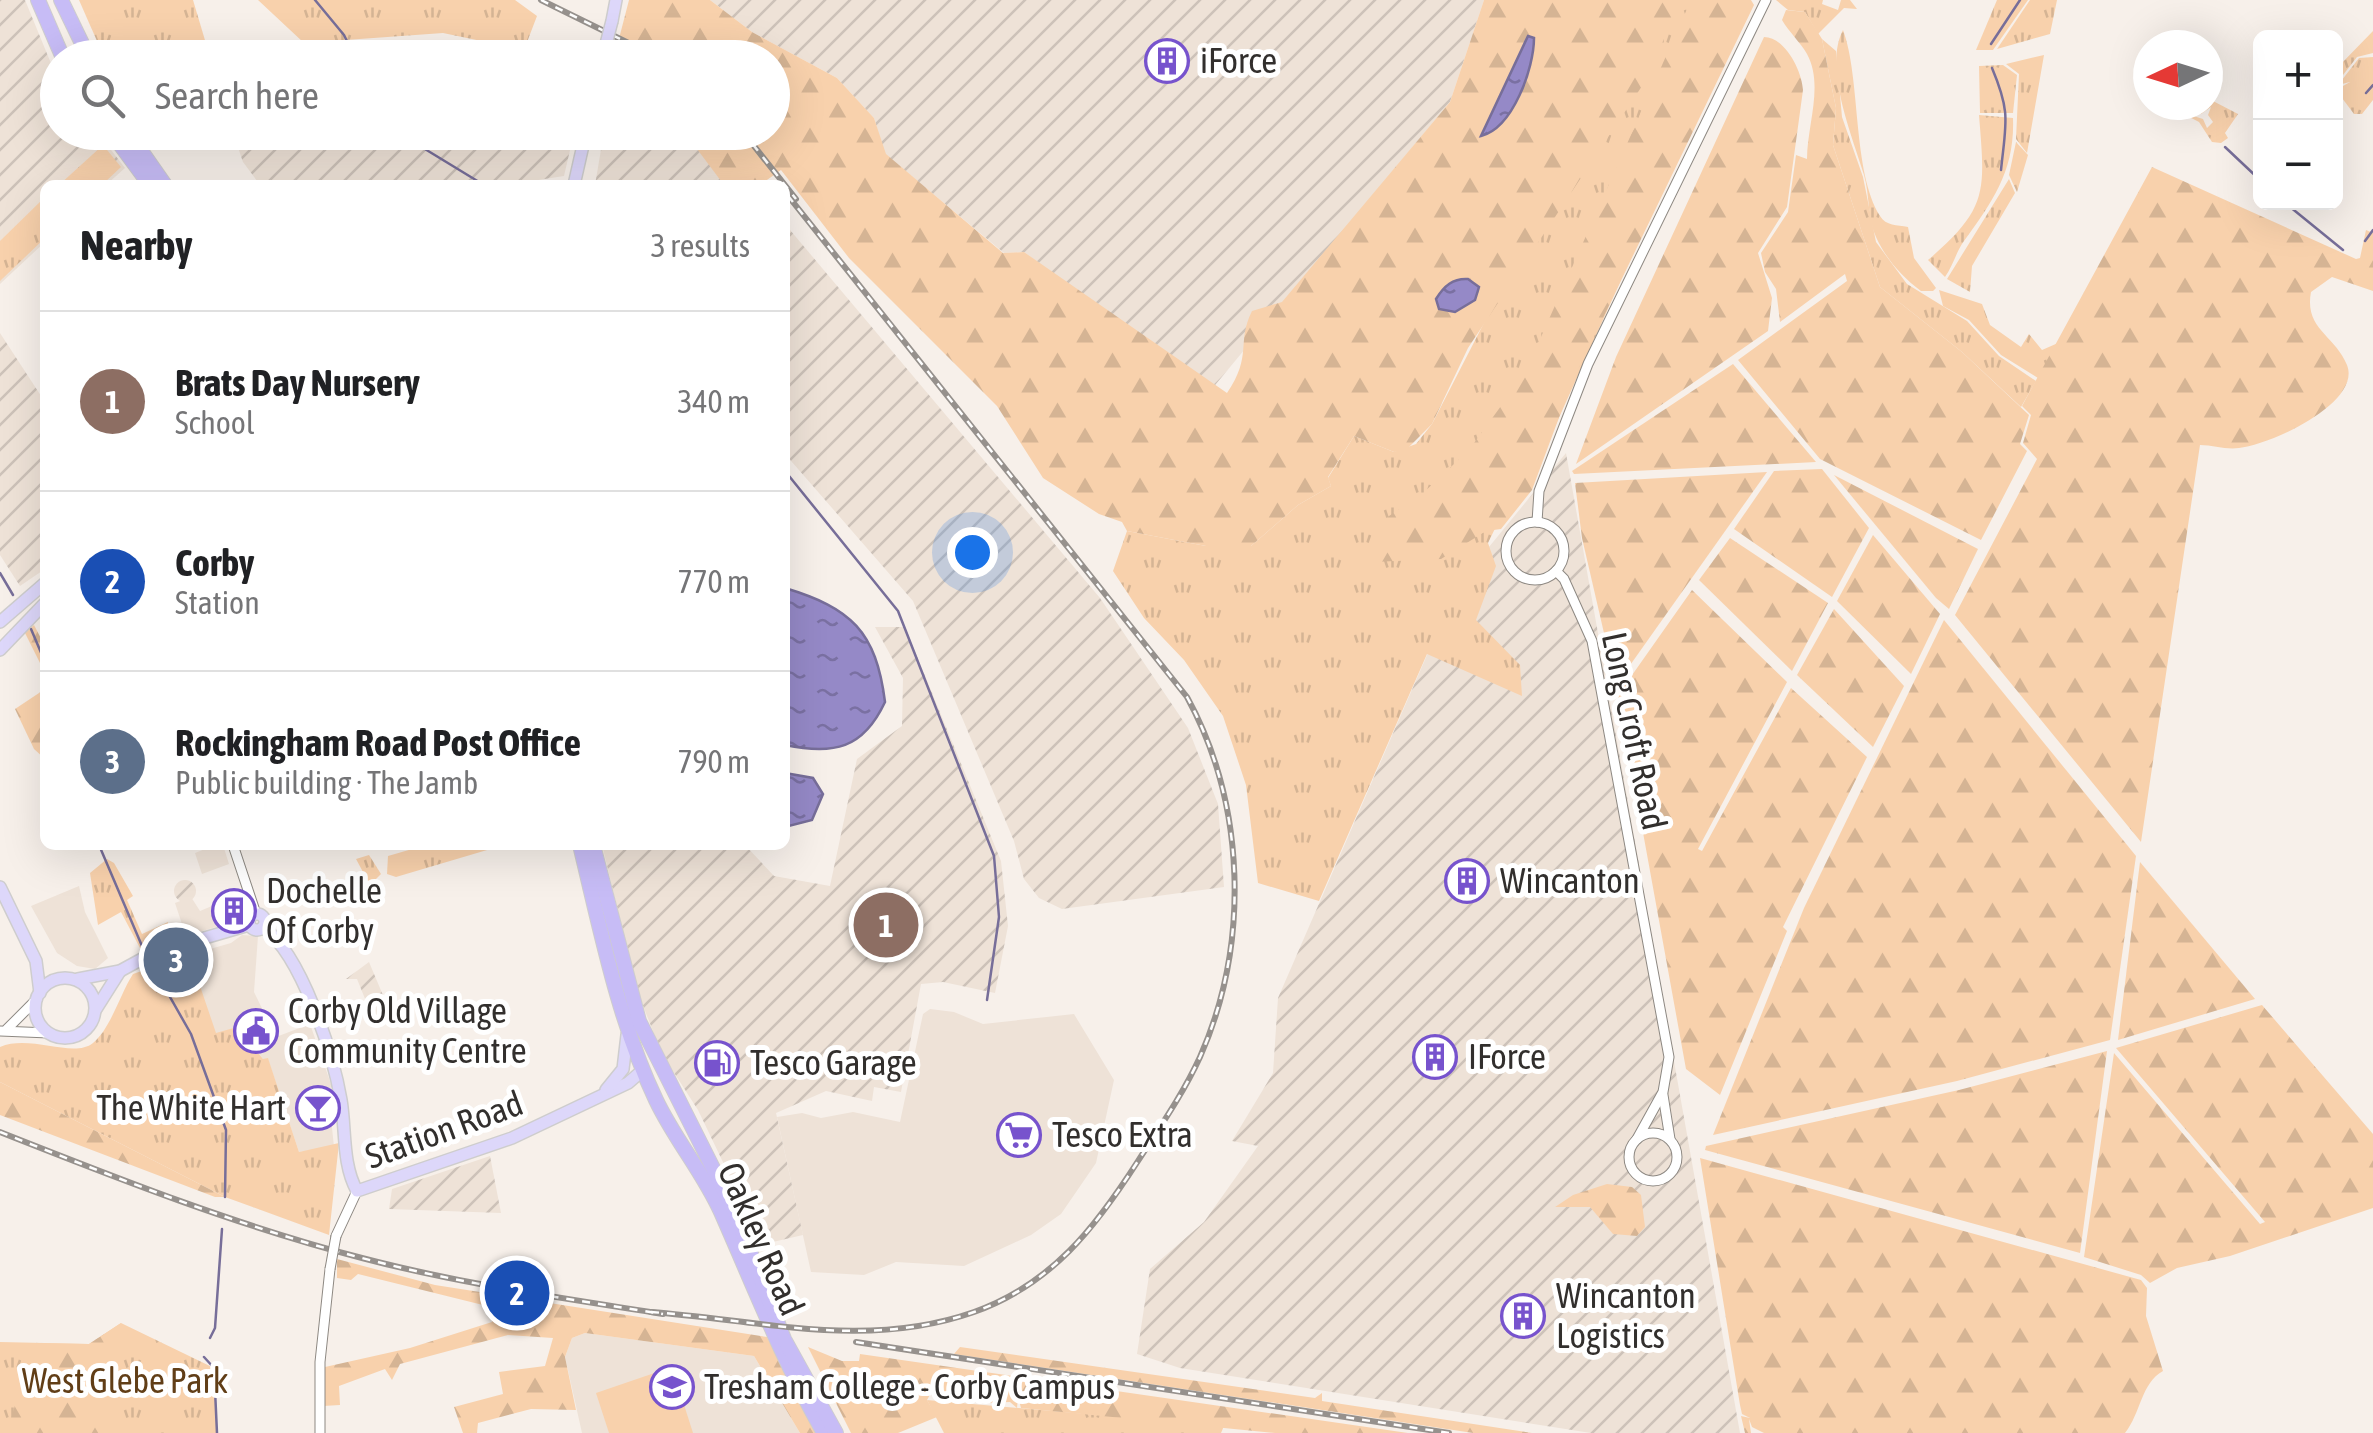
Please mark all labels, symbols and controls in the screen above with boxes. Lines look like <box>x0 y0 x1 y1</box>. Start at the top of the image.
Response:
north arrow <box>2133 30 2223 120</box>
map controls <box>2253 30 2343 210</box>
button: + <box>2253 30 2343 120</box>
building icon: iForce <box>1144 38 1190 84</box>
search box <box>40 40 790 150</box>
place label: iForce <box>1200 40 1277 80</box>
icon: search <box>75 68 130 123</box>
text: Search here <box>155 74 319 117</box>
button: − <box>2253 120 2343 210</box>
text: Nearby <box>80 221 193 269</box>
text: 3 results <box>651 227 750 264</box>
text: Brats Day Nursery <box>175 361 420 404</box>
text: 1 <box>105 383 120 420</box>
text: 340 m <box>677 383 750 420</box>
text: School <box>175 404 254 441</box>
your location <box>947 527 998 578</box>
text: Corby <box>175 541 254 584</box>
text: 2 <box>105 563 120 600</box>
text: 770 m <box>677 563 750 600</box>
text: Station <box>175 584 260 621</box>
street label: Long Croft Road <box>1595 628 1675 833</box>
text: Rockingham Road Post Office <box>175 721 581 764</box>
text: 3 <box>105 743 120 780</box>
text: 790 m <box>677 743 750 780</box>
text: Public building · The Jamb <box>175 764 478 801</box>
building icon: Wincanton <box>1444 858 1490 904</box>
place label: Wincanton <box>1500 860 1640 900</box>
place label: Dochelle Of Corby <box>266 870 382 950</box>
building icon: Dochelle Of Corby <box>211 888 257 934</box>
pin: 1 <box>854 888 918 962</box>
pin: 3 <box>144 922 208 998</box>
place label: Corby Old Village Community Centre <box>288 990 527 1070</box>
public building icon: Corby Old Village Community Centre <box>233 1008 279 1054</box>
building icon: IForce <box>1412 1034 1458 1080</box>
place label: IForce <box>1468 1036 1546 1076</box>
fuel station icon: Tesco Garage <box>694 1040 740 1086</box>
place label: Tesco Garage <box>750 1042 917 1082</box>
street label: Station Road <box>360 1082 528 1176</box>
bar icon: The White Hart <box>295 1085 341 1131</box>
place label: The White Hart <box>96 1087 286 1127</box>
supermarket icon: Tesco Extra <box>996 1112 1042 1158</box>
place label: Tesco Extra <box>1052 1114 1193 1154</box>
street label: Oakley Road <box>711 1156 813 1321</box>
pin: 2 <box>484 1256 550 1330</box>
place label: Wincanton Logistics <box>1556 1275 1696 1355</box>
building icon: Wincanton Logistics <box>1500 1293 1546 1339</box>
park label: West Glebe Park <box>22 1360 228 1400</box>
school or university icon: Tresham College - Corby Campus <box>649 1364 695 1410</box>
place label: Tresham College - Corby Campus <box>704 1366 1115 1406</box>

